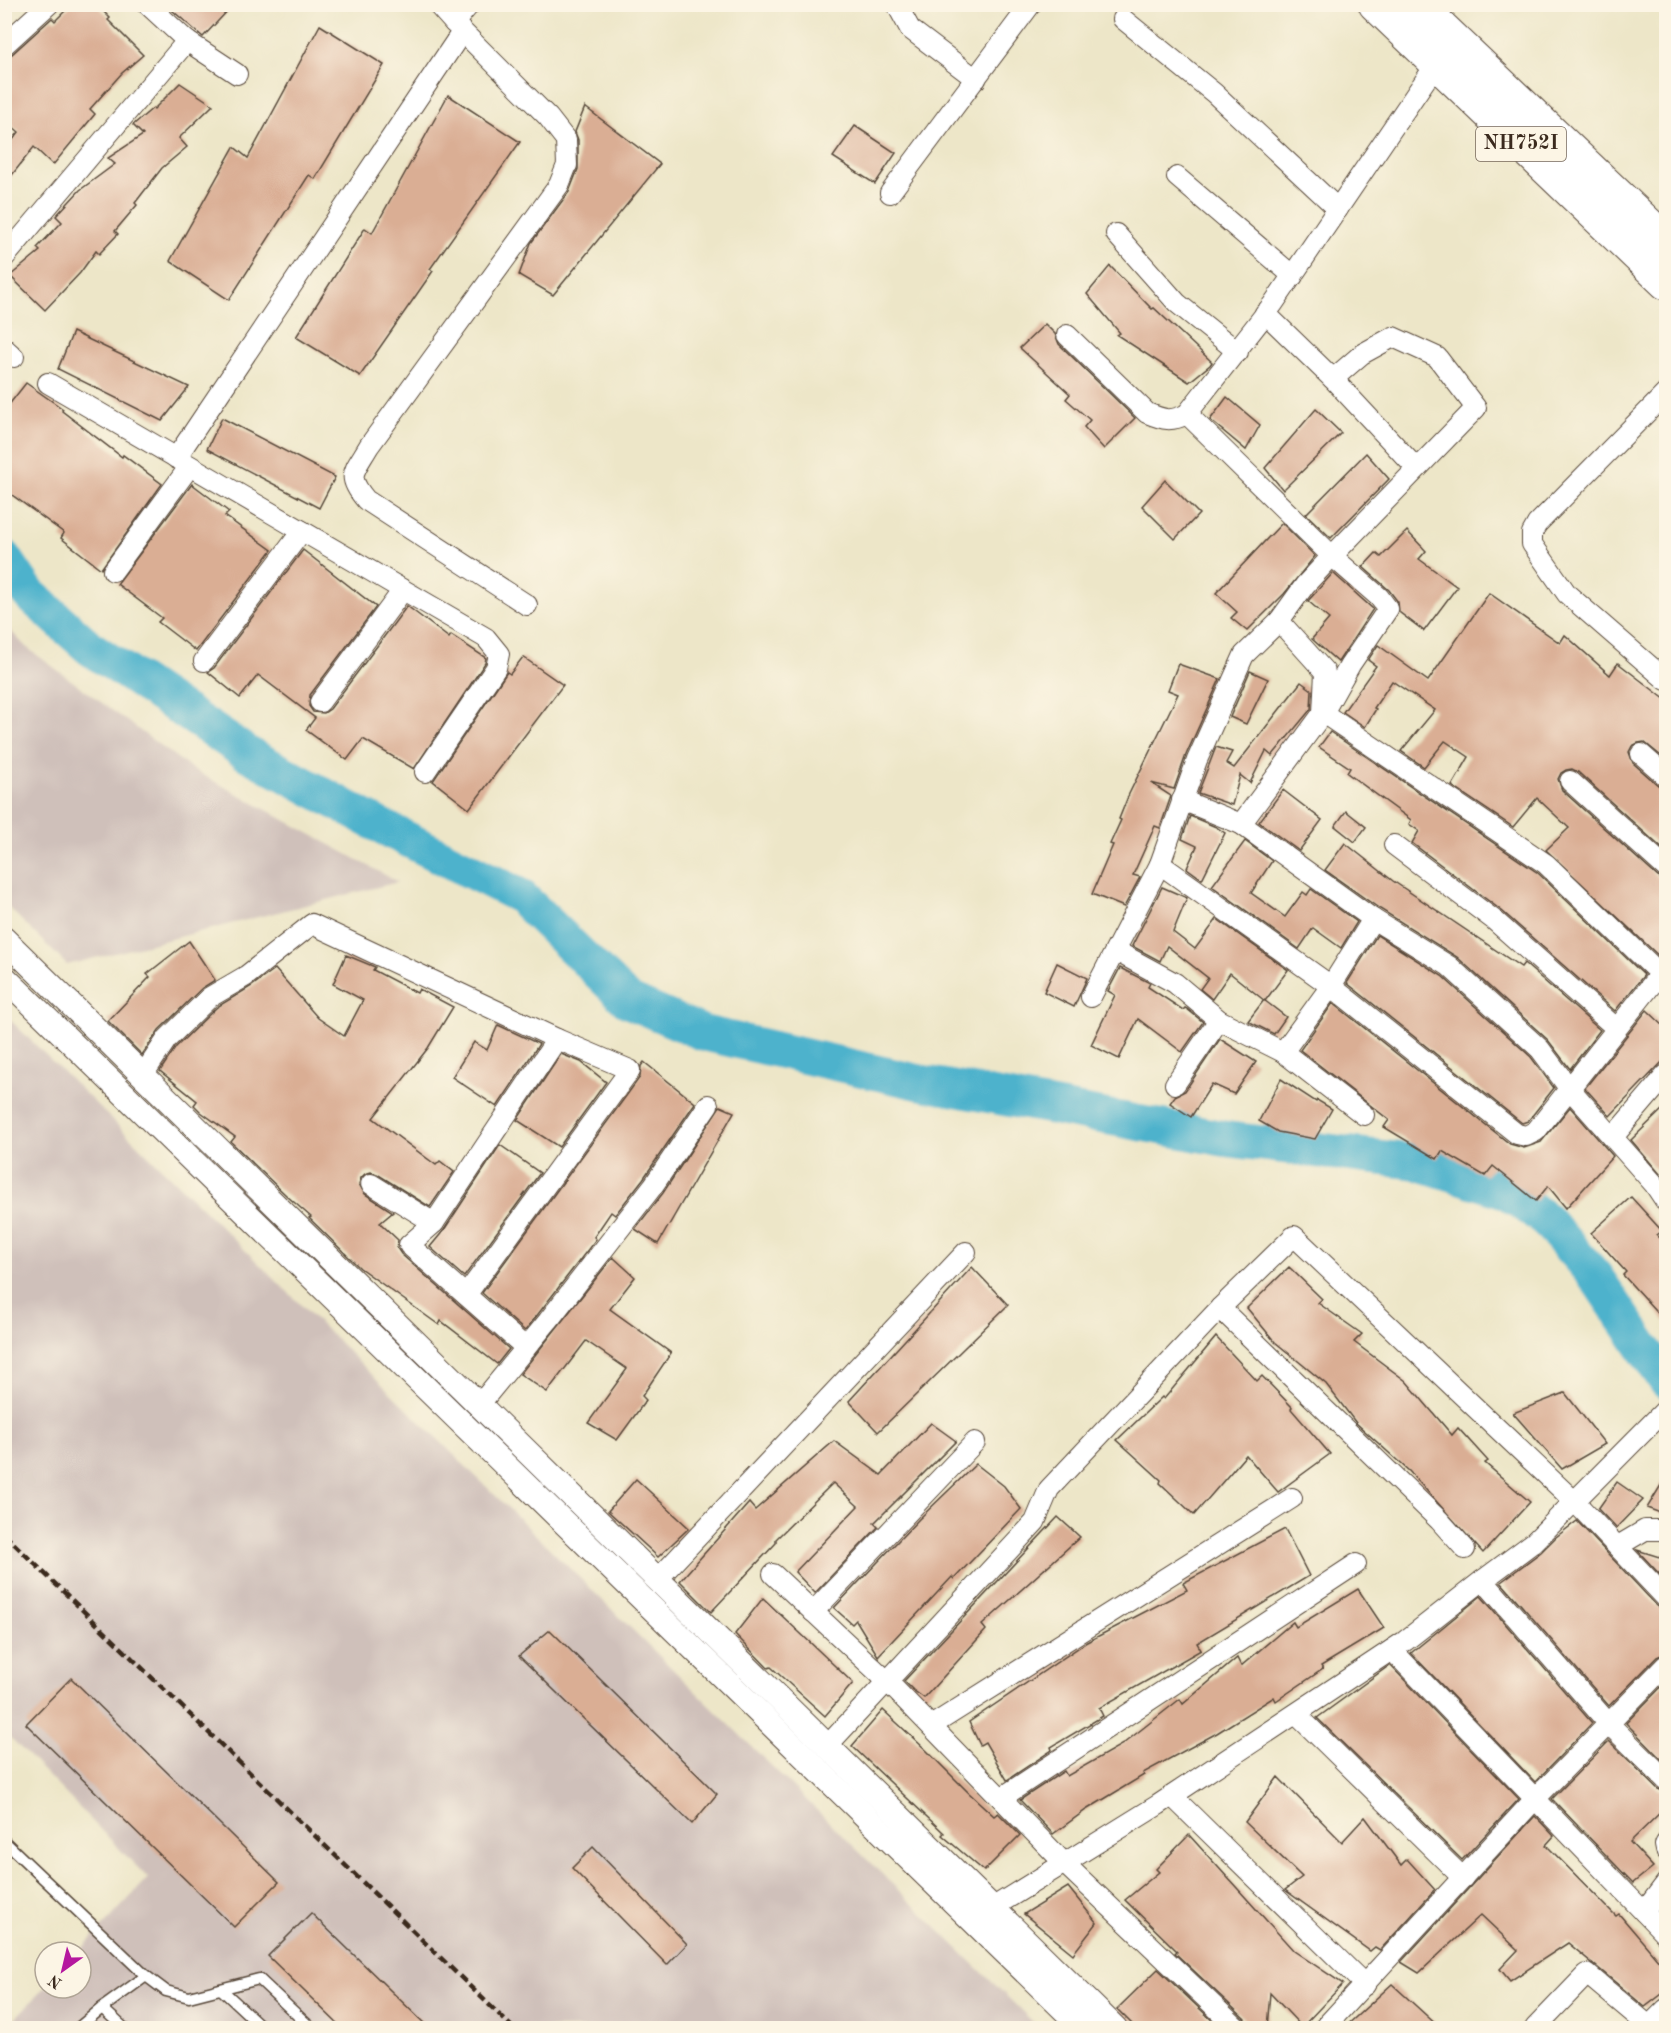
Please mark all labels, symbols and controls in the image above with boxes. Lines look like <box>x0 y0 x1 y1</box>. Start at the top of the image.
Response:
road number: NH752I <box>1476 127 1566 161</box>
north arrow <box>33 1940 93 2000</box>
text: N <box>46 1970 65 1991</box>

